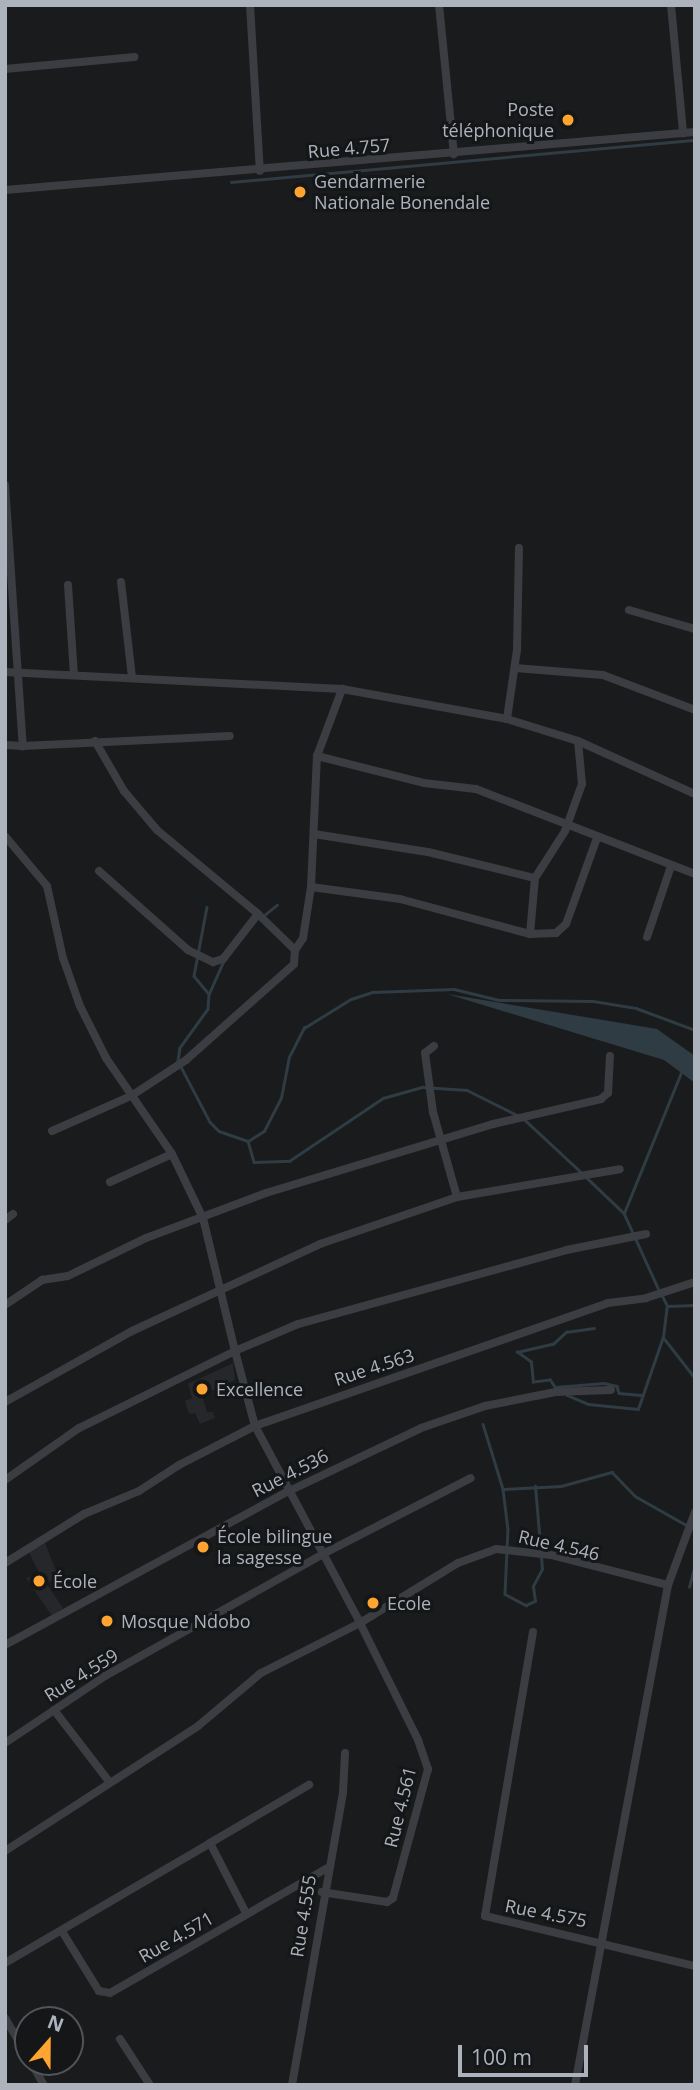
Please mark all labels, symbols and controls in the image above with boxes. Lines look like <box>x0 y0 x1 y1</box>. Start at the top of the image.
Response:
place label: Poste téléphonique <box>442 99 554 142</box>
marker: Poste téléphonique <box>560 112 576 128</box>
street label: Rue 4.757 <box>307 134 391 162</box>
place label: Gendarmerie Nationale Bonendale <box>314 171 490 214</box>
marker: Gendarmerie Nationale Bonendale <box>292 184 308 200</box>
street label: Rue 4.563 <box>331 1344 417 1390</box>
place label: Excellence <box>216 1378 303 1400</box>
marker: Excellence <box>194 1381 210 1397</box>
street label: Rue 4.536 <box>248 1445 332 1501</box>
street label: Rue 4.546 <box>516 1525 602 1565</box>
place label: École bilingue la sagesse <box>217 1526 332 1568</box>
marker: École bilingue la sagesse <box>195 1539 211 1555</box>
place label: École <box>53 1570 97 1592</box>
marker: École <box>31 1573 47 1589</box>
place label: Ecole <box>387 1592 431 1614</box>
marker: Ecole <box>365 1595 381 1611</box>
place label: Mosque Ndobo <box>121 1610 251 1632</box>
marker: Mosque Ndobo <box>99 1613 115 1629</box>
street label: Rue 4.559 <box>40 1644 122 1706</box>
street label: Rue 4.561 <box>380 1764 420 1850</box>
street label: Rue 4.555 <box>286 1873 320 1959</box>
street label: Rue 4.575 <box>503 1894 589 1932</box>
street label: Rue 4.571 <box>135 1907 217 1967</box>
north arrow <box>14 2006 84 2076</box>
text: N <box>44 2008 68 2038</box>
scale bar <box>462 2030 592 2074</box>
text: 100 m <box>471 2043 532 2071</box>

